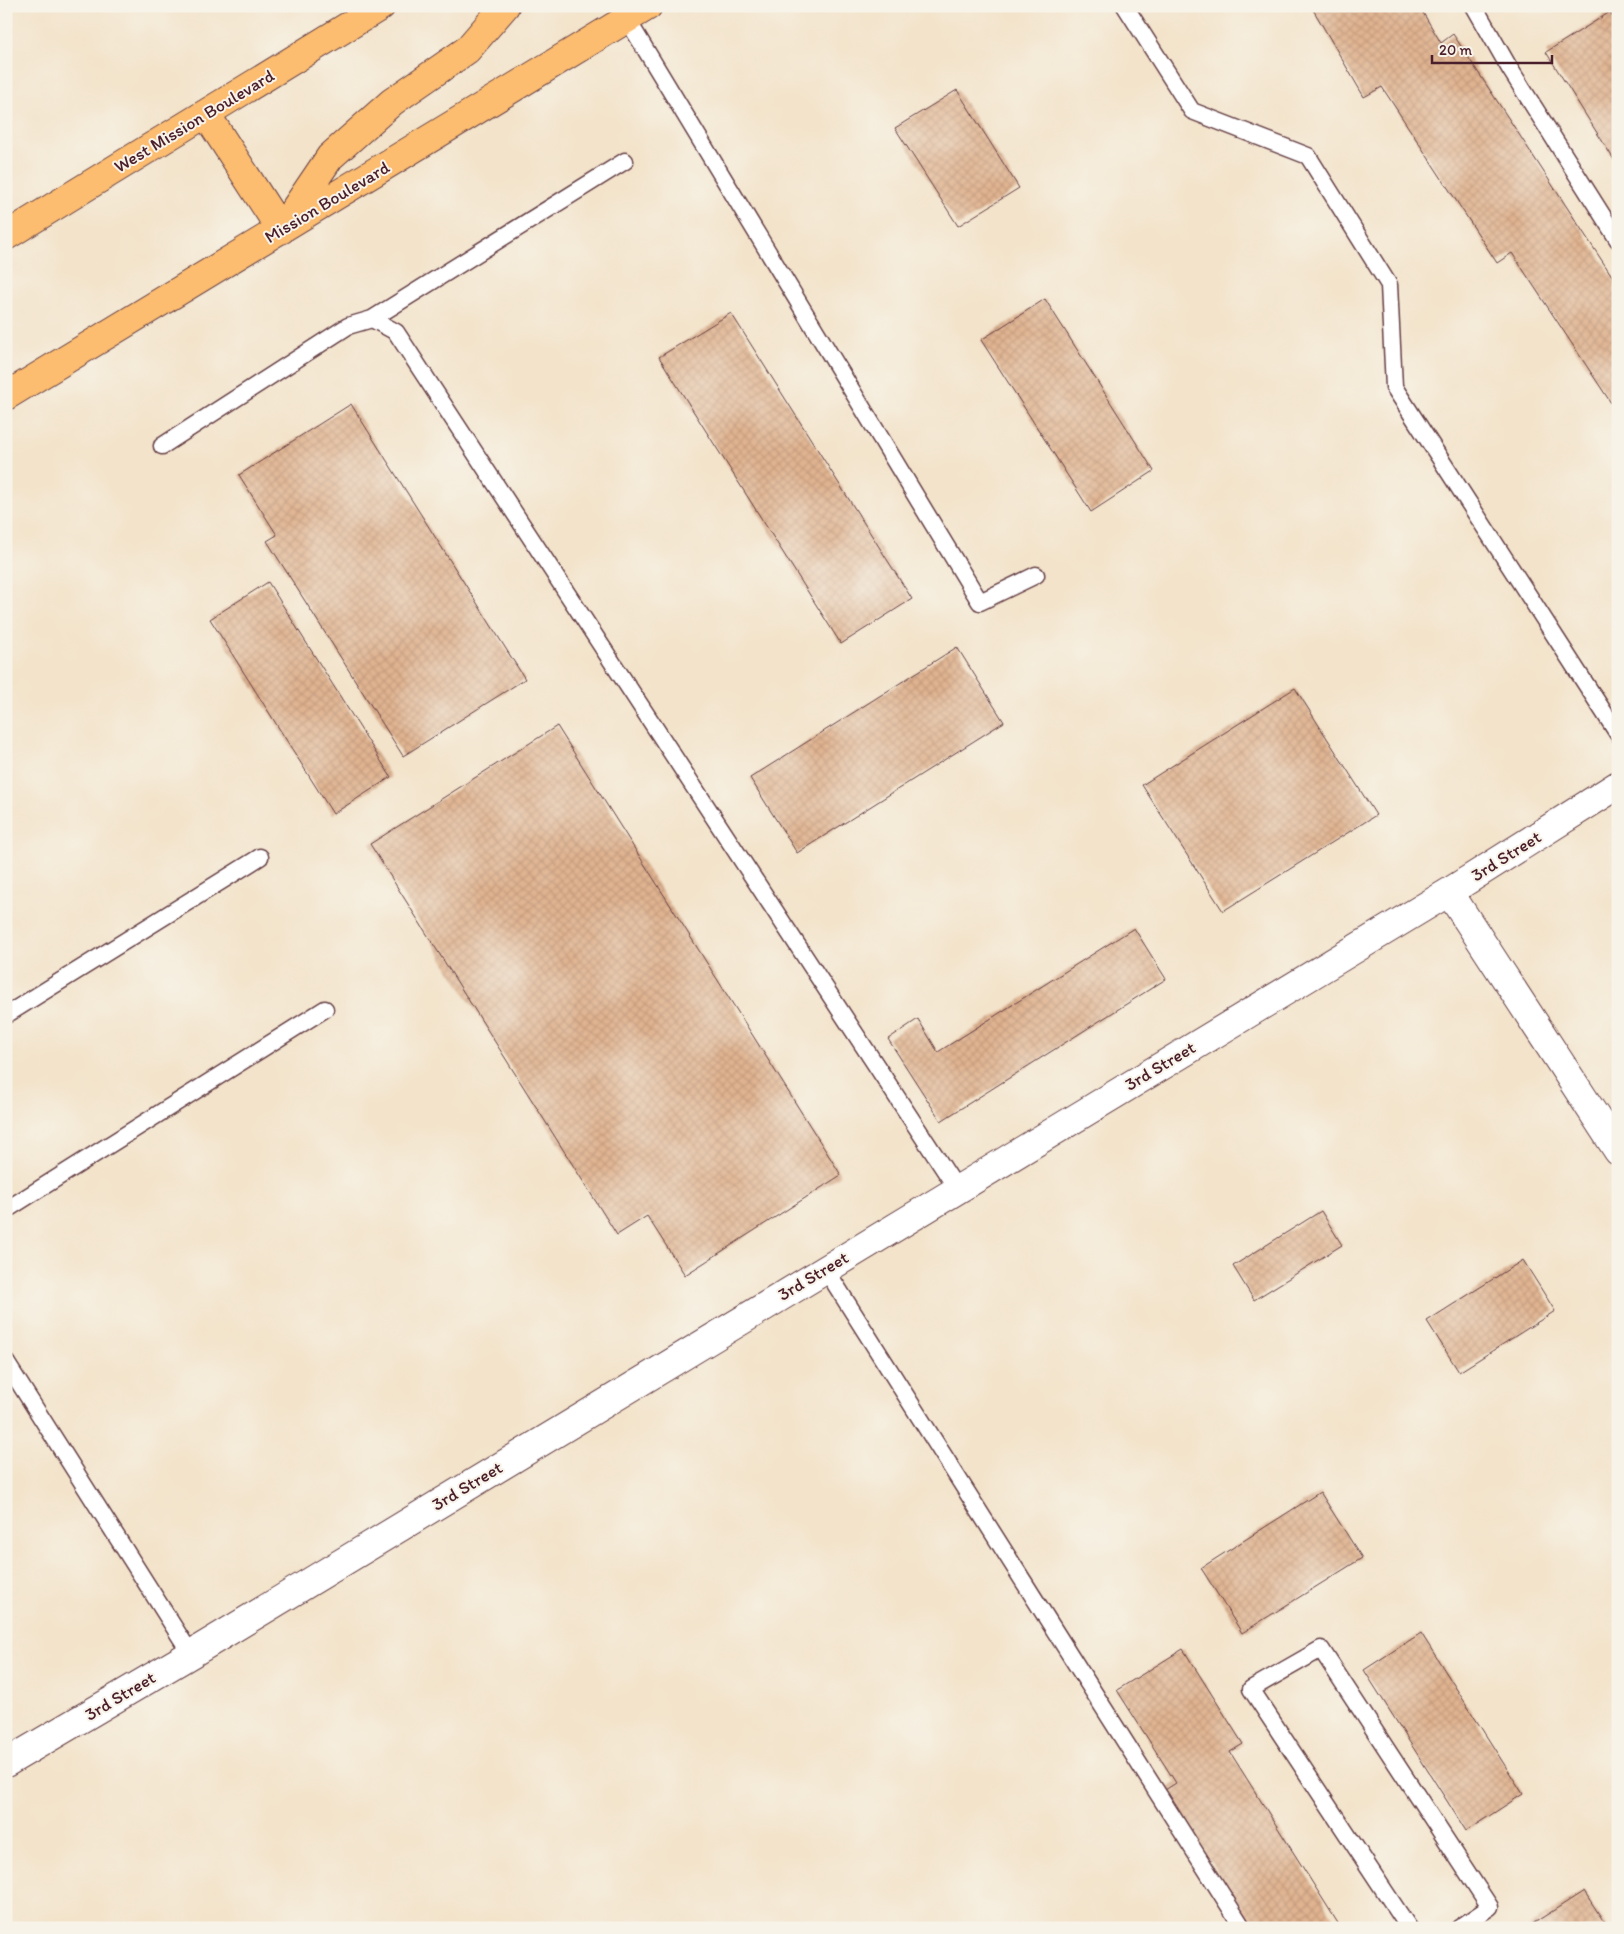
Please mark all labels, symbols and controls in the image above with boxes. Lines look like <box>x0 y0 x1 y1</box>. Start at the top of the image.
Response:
scale bar <box>1432 32 1552 64</box>
text: 20 m <box>1439 41 1473 59</box>
street label: West Mission Boulevard <box>110 64 278 178</box>
street label: Mission Boulevard <box>260 156 394 248</box>
street label: 3rd Street <box>1467 826 1545 886</box>
street label: 3rd Street <box>1121 1036 1200 1096</box>
street label: 3rd Street <box>774 1246 853 1306</box>
street label: 3rd Street <box>428 1456 507 1516</box>
street label: 3rd Street <box>81 1666 160 1726</box>

